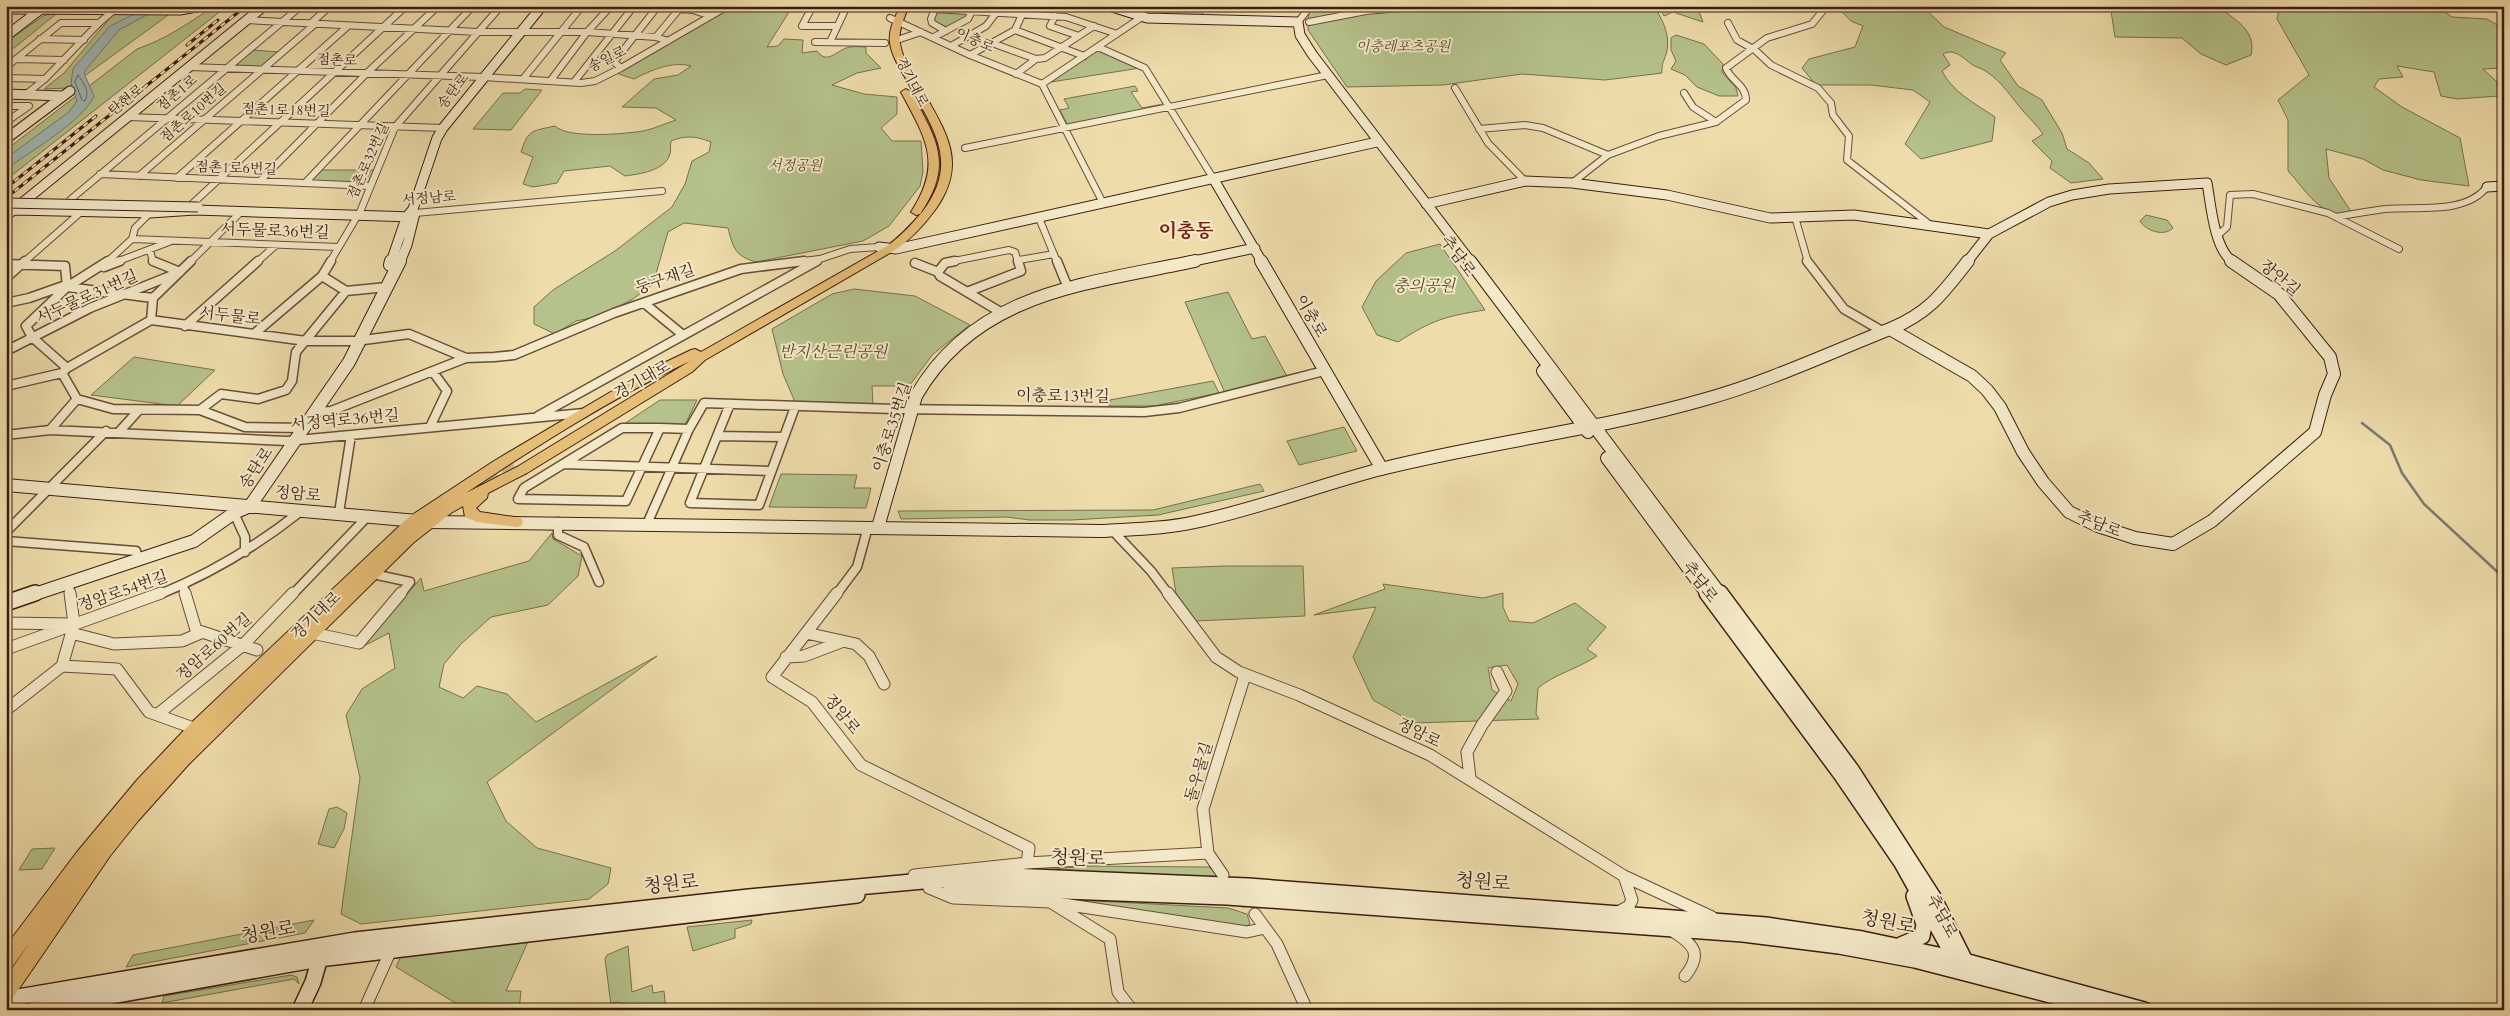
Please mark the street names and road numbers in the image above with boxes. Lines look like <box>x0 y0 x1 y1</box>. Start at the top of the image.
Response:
street label: 이충로 <box>953 23 998 57</box>
street label: 송일로 <box>585 41 630 76</box>
street label: 점촌로 <box>316 50 358 70</box>
street label: 경기대로 <box>891 54 933 111</box>
street label: 송탄로 <box>433 69 473 113</box>
street label: 점촌1로 <box>153 70 202 116</box>
street label: 점촌로10번길 <box>156 79 230 147</box>
street label: 탄현로 <box>104 80 148 120</box>
street label: 점촌1로18번길 <box>241 99 331 121</box>
street label: 점촌로32번길 <box>343 120 393 202</box>
street label: 점촌1로6번길 <box>195 157 277 179</box>
street label: 서정남로 <box>401 187 457 209</box>
street label: 서두물로36번길 <box>220 218 330 244</box>
street label: 추담로 <box>1435 231 1481 282</box>
street label: 장안길 <box>2255 255 2305 301</box>
street label: 둥구재길 <box>632 259 698 299</box>
street label: 서두물로31번길 <box>33 265 141 329</box>
street label: 이충로 <box>1290 290 1332 342</box>
street label: 서두물로 <box>198 301 263 331</box>
street label: 경기대로 <box>610 355 675 405</box>
street label: 이충로35번길 <box>867 379 917 475</box>
street label: 이충로13번길 <box>1016 384 1110 408</box>
street label: 서정역로36번길 <box>290 404 400 436</box>
street label: 송탄로 <box>234 442 278 493</box>
street label: 정암로 <box>274 481 323 507</box>
street label: 추담로 <box>2073 505 2125 543</box>
street label: 추담로 <box>1677 557 1723 608</box>
street label: 정암로54번길 <box>75 565 171 617</box>
street label: 경기대로 <box>286 586 346 645</box>
street label: 정암로60번길 <box>171 608 257 686</box>
street label: 정암로 <box>819 689 865 739</box>
street label: 정암로 <box>1393 713 1445 753</box>
street label: 돌우물길 <box>1180 739 1218 805</box>
street label: 청원로 <box>1050 844 1106 872</box>
street label: 청원로 <box>1455 867 1511 897</box>
street label: 청원로 <box>642 868 700 900</box>
street label: 추담로 <box>1921 890 1963 942</box>
street label: 청원로 <box>1858 904 1918 940</box>
street label: 청원로 <box>239 914 297 950</box>

